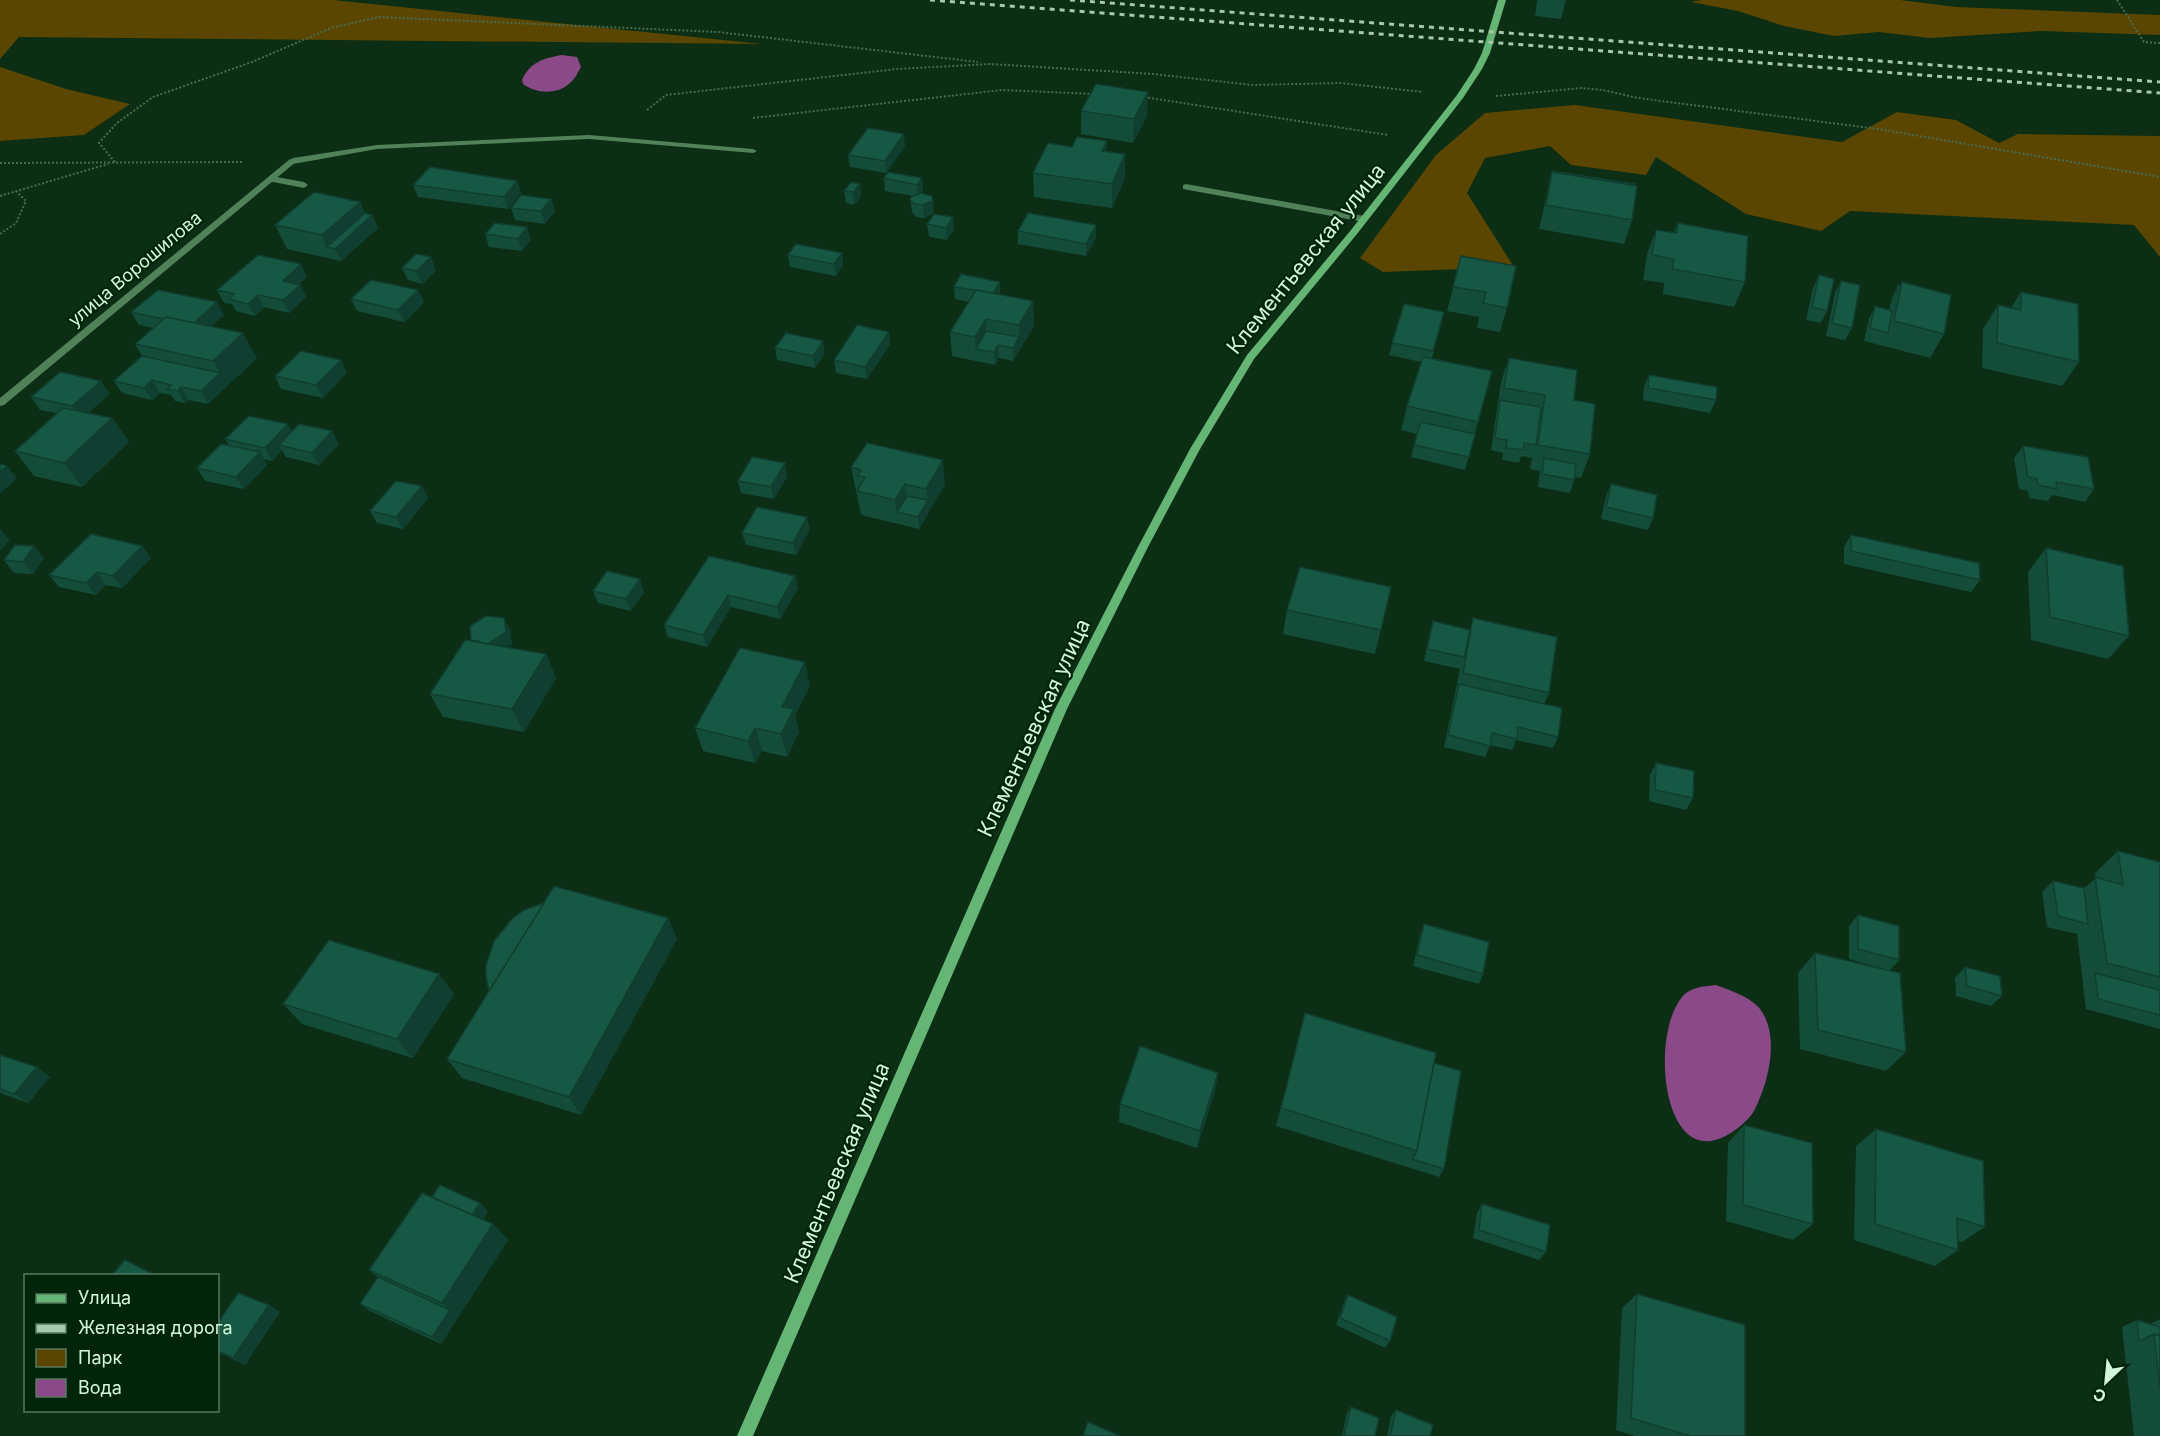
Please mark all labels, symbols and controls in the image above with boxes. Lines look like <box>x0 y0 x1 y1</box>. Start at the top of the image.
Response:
street label: Клементьевская улица <box>1221 158 1390 359</box>
street label: улица Ворошилова <box>64 207 206 330</box>
street label: Клементьевская улица <box>972 615 1095 841</box>
street label: Клементьевская улица <box>779 1059 894 1287</box>
legend <box>24 1274 219 1412</box>
text: Улица <box>78 1287 131 1308</box>
text: Железная дорога <box>78 1317 233 1338</box>
text: Парк <box>78 1347 123 1368</box>
north arrow <box>2076 1352 2136 1412</box>
text: Вода <box>78 1377 122 1398</box>
text: С <box>2090 1384 2109 1407</box>

